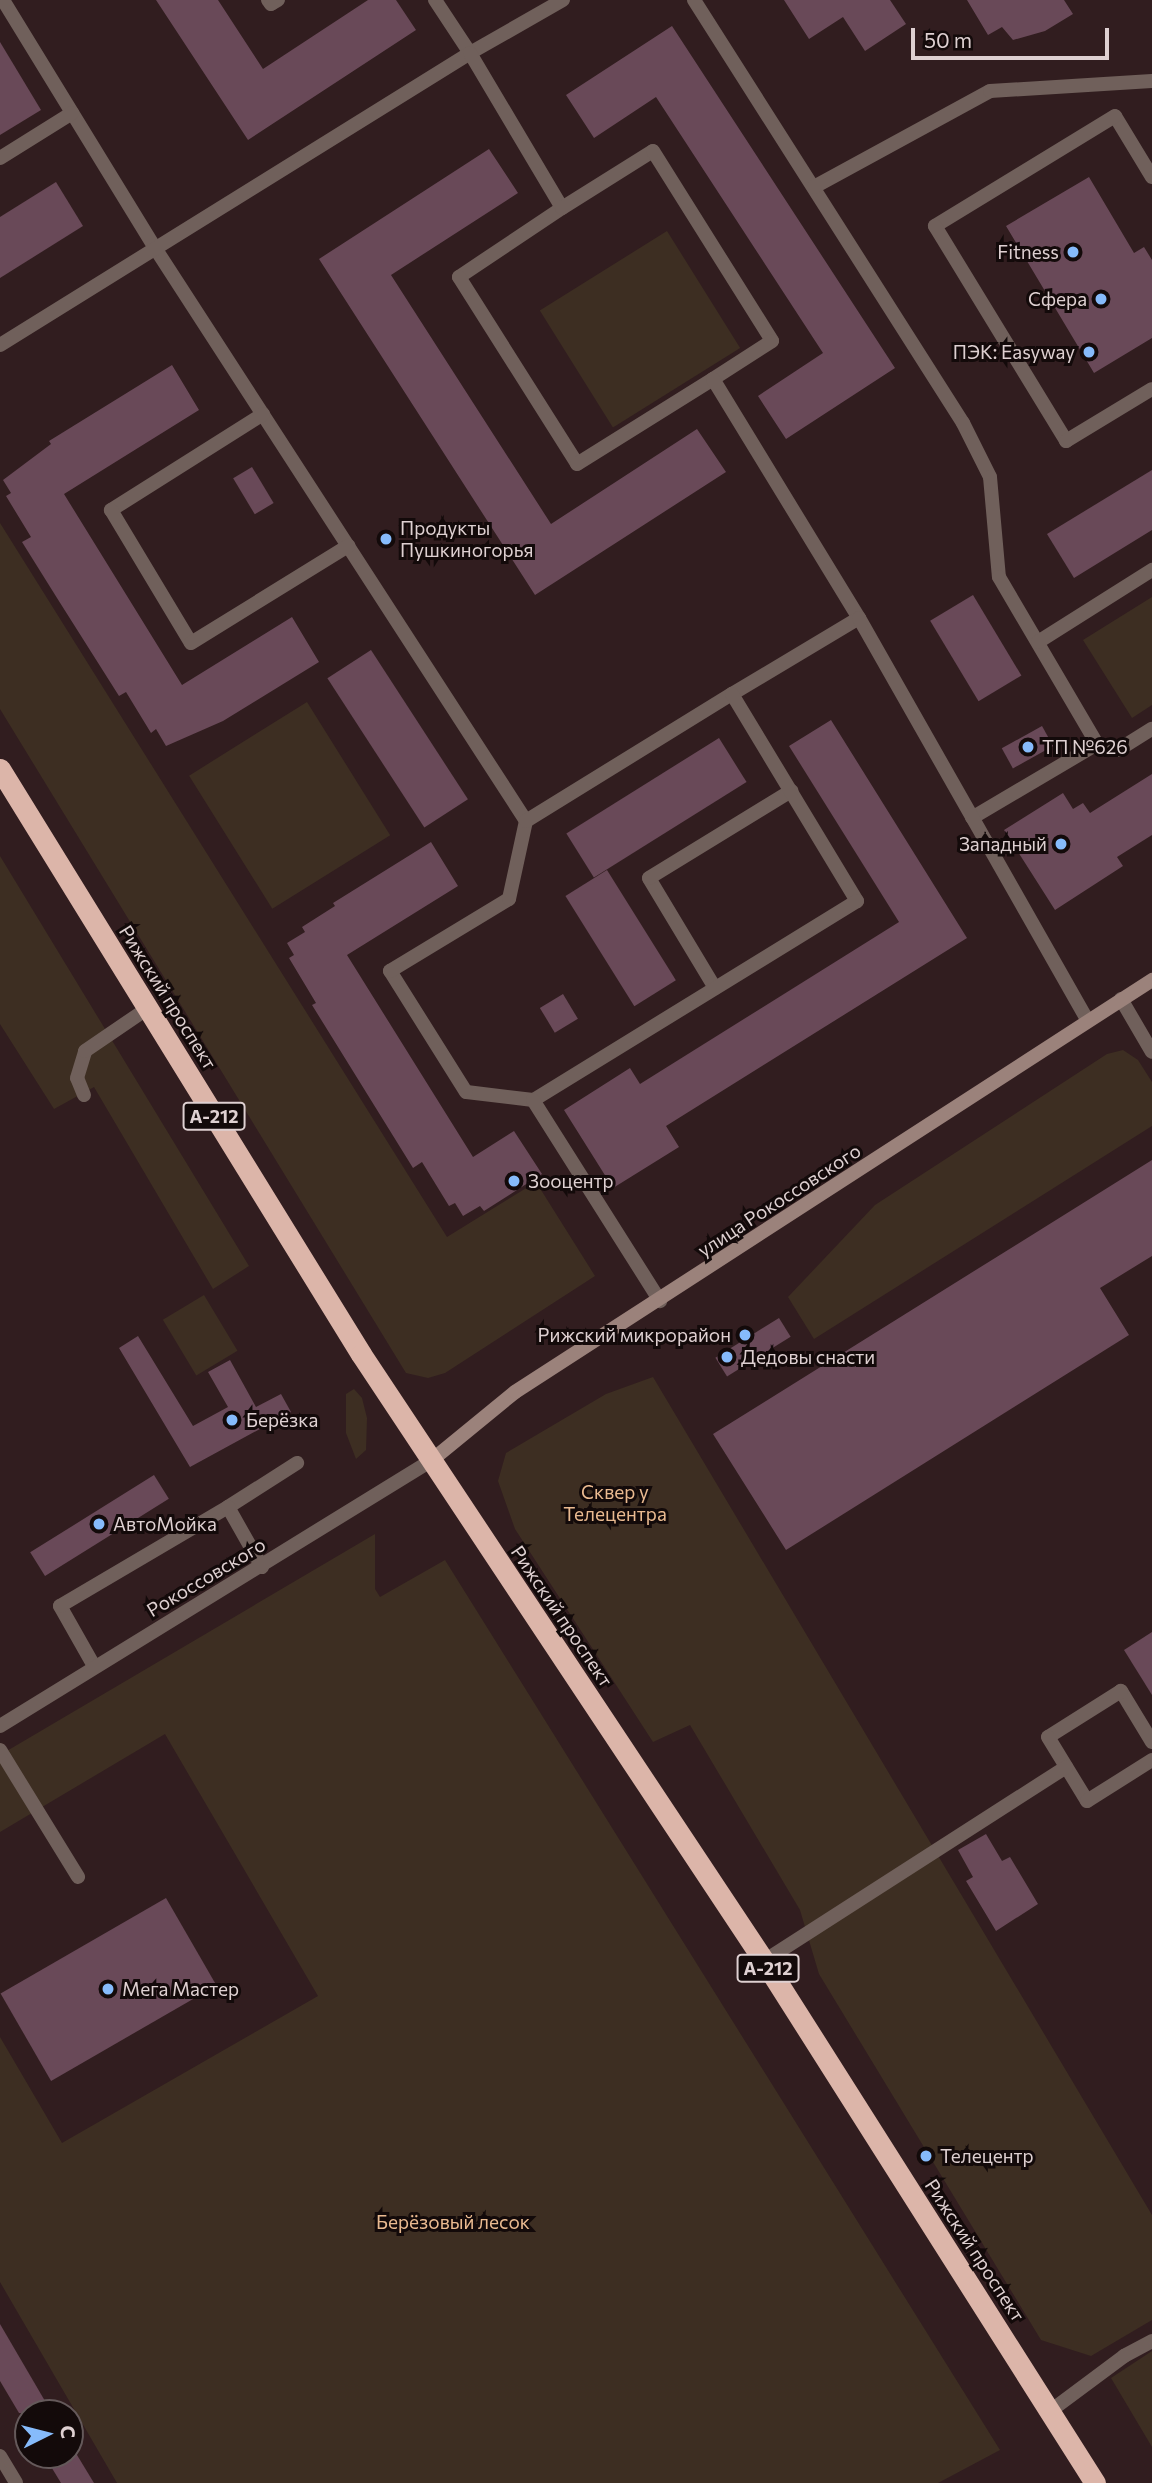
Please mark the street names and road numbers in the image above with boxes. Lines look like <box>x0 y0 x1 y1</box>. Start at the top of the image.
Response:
street label: Рижский проспект <box>115 921 221 1073</box>
road number: А-212 <box>182 1101 246 1130</box>
street label: улица Рокоссовского <box>693 1139 865 1261</box>
street label: Рокоссовского <box>143 1533 269 1621</box>
street label: Рижский проспект <box>506 1541 618 1691</box>
road number: А-212 <box>736 1954 800 1982</box>
street label: Рижский проспект <box>920 2175 1030 2325</box>

